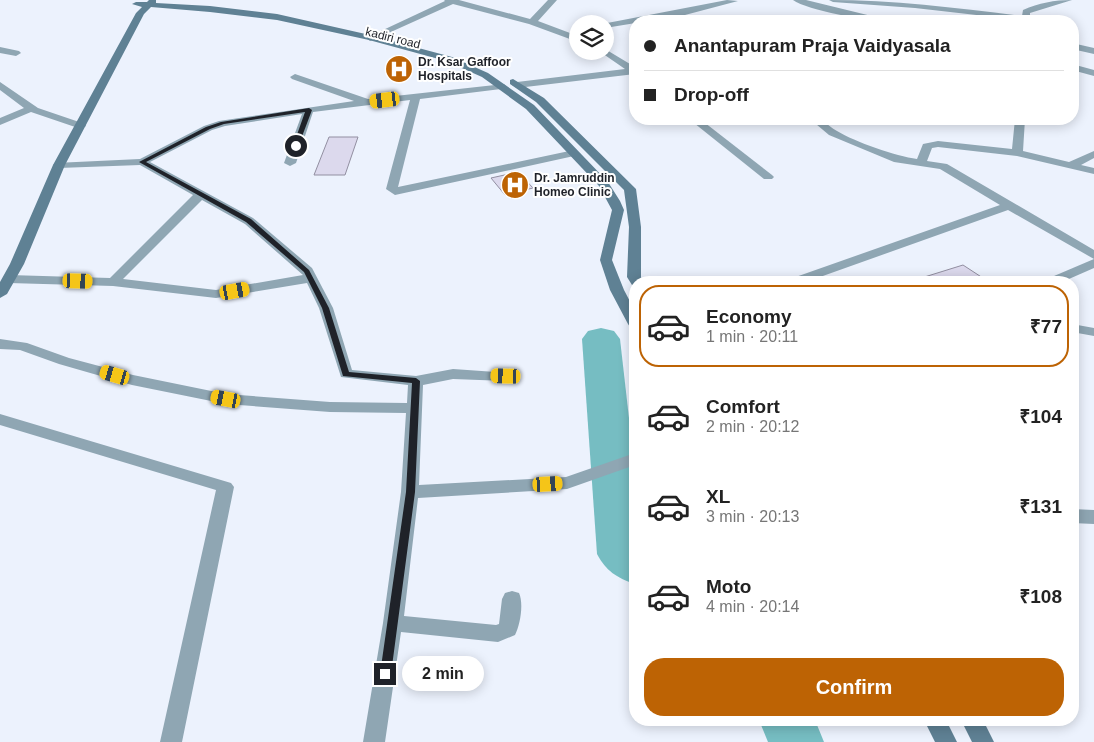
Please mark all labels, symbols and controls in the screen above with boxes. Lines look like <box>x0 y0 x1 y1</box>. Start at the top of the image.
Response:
map controls <box>569 15 614 60</box>
button: layers <box>569 15 614 60</box>
street label: kadiri road <box>364 24 422 52</box>
text: Anantapuram Praja Vaidyasala <box>674 35 951 56</box>
hospital icon: Dr. Ksar Gaffoor Hospitals <box>384 54 414 84</box>
place label: Dr. Ksar Gaffoor Hospitals <box>418 55 511 83</box>
text: Drop-off <box>674 84 749 105</box>
car <box>369 91 400 109</box>
route start <box>285 135 307 157</box>
hospital icon: Dr. Jamruddin Homeo Clinic <box>500 170 530 200</box>
place label: Dr. Jamruddin Homeo Clinic <box>534 171 615 199</box>
car <box>62 273 93 289</box>
car <box>218 281 251 301</box>
icon: car <box>646 304 691 349</box>
text: Economy <box>706 306 792 327</box>
text: ₹77 <box>1030 316 1062 337</box>
text: 1 min · 20:11 <box>706 328 798 345</box>
car <box>98 364 131 386</box>
car <box>490 368 521 384</box>
car <box>209 389 242 409</box>
icon: car <box>646 394 691 439</box>
text: Comfort <box>706 396 780 417</box>
text: ₹104 <box>1019 406 1062 427</box>
text: 2 min · 20:12 <box>706 418 799 435</box>
car <box>532 476 563 492</box>
icon: car <box>646 484 691 529</box>
text: XL <box>706 486 730 507</box>
text: ₹131 <box>1019 496 1062 517</box>
text: 3 min · 20:13 <box>706 508 799 525</box>
icon: car <box>646 574 691 619</box>
text: Moto <box>706 576 751 597</box>
text: ₹108 <box>1019 586 1062 607</box>
text: 4 min · 20:14 <box>706 598 799 615</box>
callout: 2 min <box>402 656 485 692</box>
button: Confirm <box>644 658 1064 716</box>
route end <box>374 663 396 685</box>
text: 2 min <box>422 665 464 682</box>

